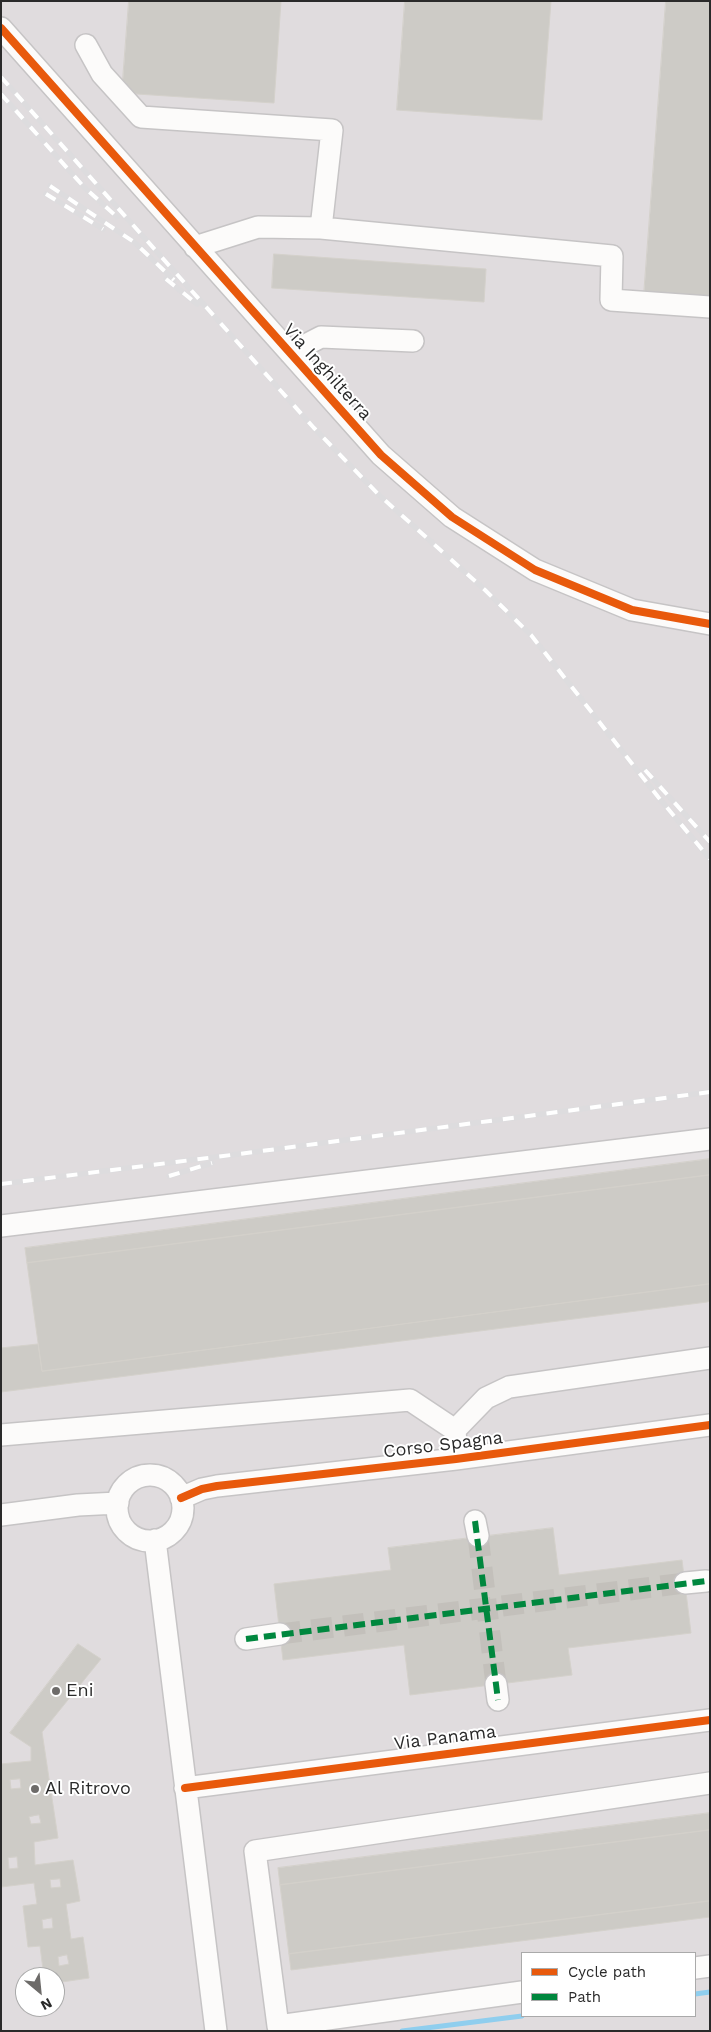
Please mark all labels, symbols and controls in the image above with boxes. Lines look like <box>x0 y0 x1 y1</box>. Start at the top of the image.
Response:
street label: Via Inghilterra <box>278 319 376 425</box>
street label: Corso Spagna <box>382 1427 504 1463</box>
place label: Eni <box>66 1680 93 1702</box>
marker: Eni <box>50 1685 62 1697</box>
street label: Via Panama <box>393 1721 497 1755</box>
place label: Al Ritrovo <box>45 1778 131 1800</box>
marker: Al Ritrovo <box>29 1783 41 1795</box>
legend <box>521 1952 696 2017</box>
text: Cycle path <box>568 1963 646 1981</box>
north arrow <box>15 1967 65 2017</box>
text: Path <box>568 1988 601 2006</box>
text: N <box>38 1995 55 2014</box>

